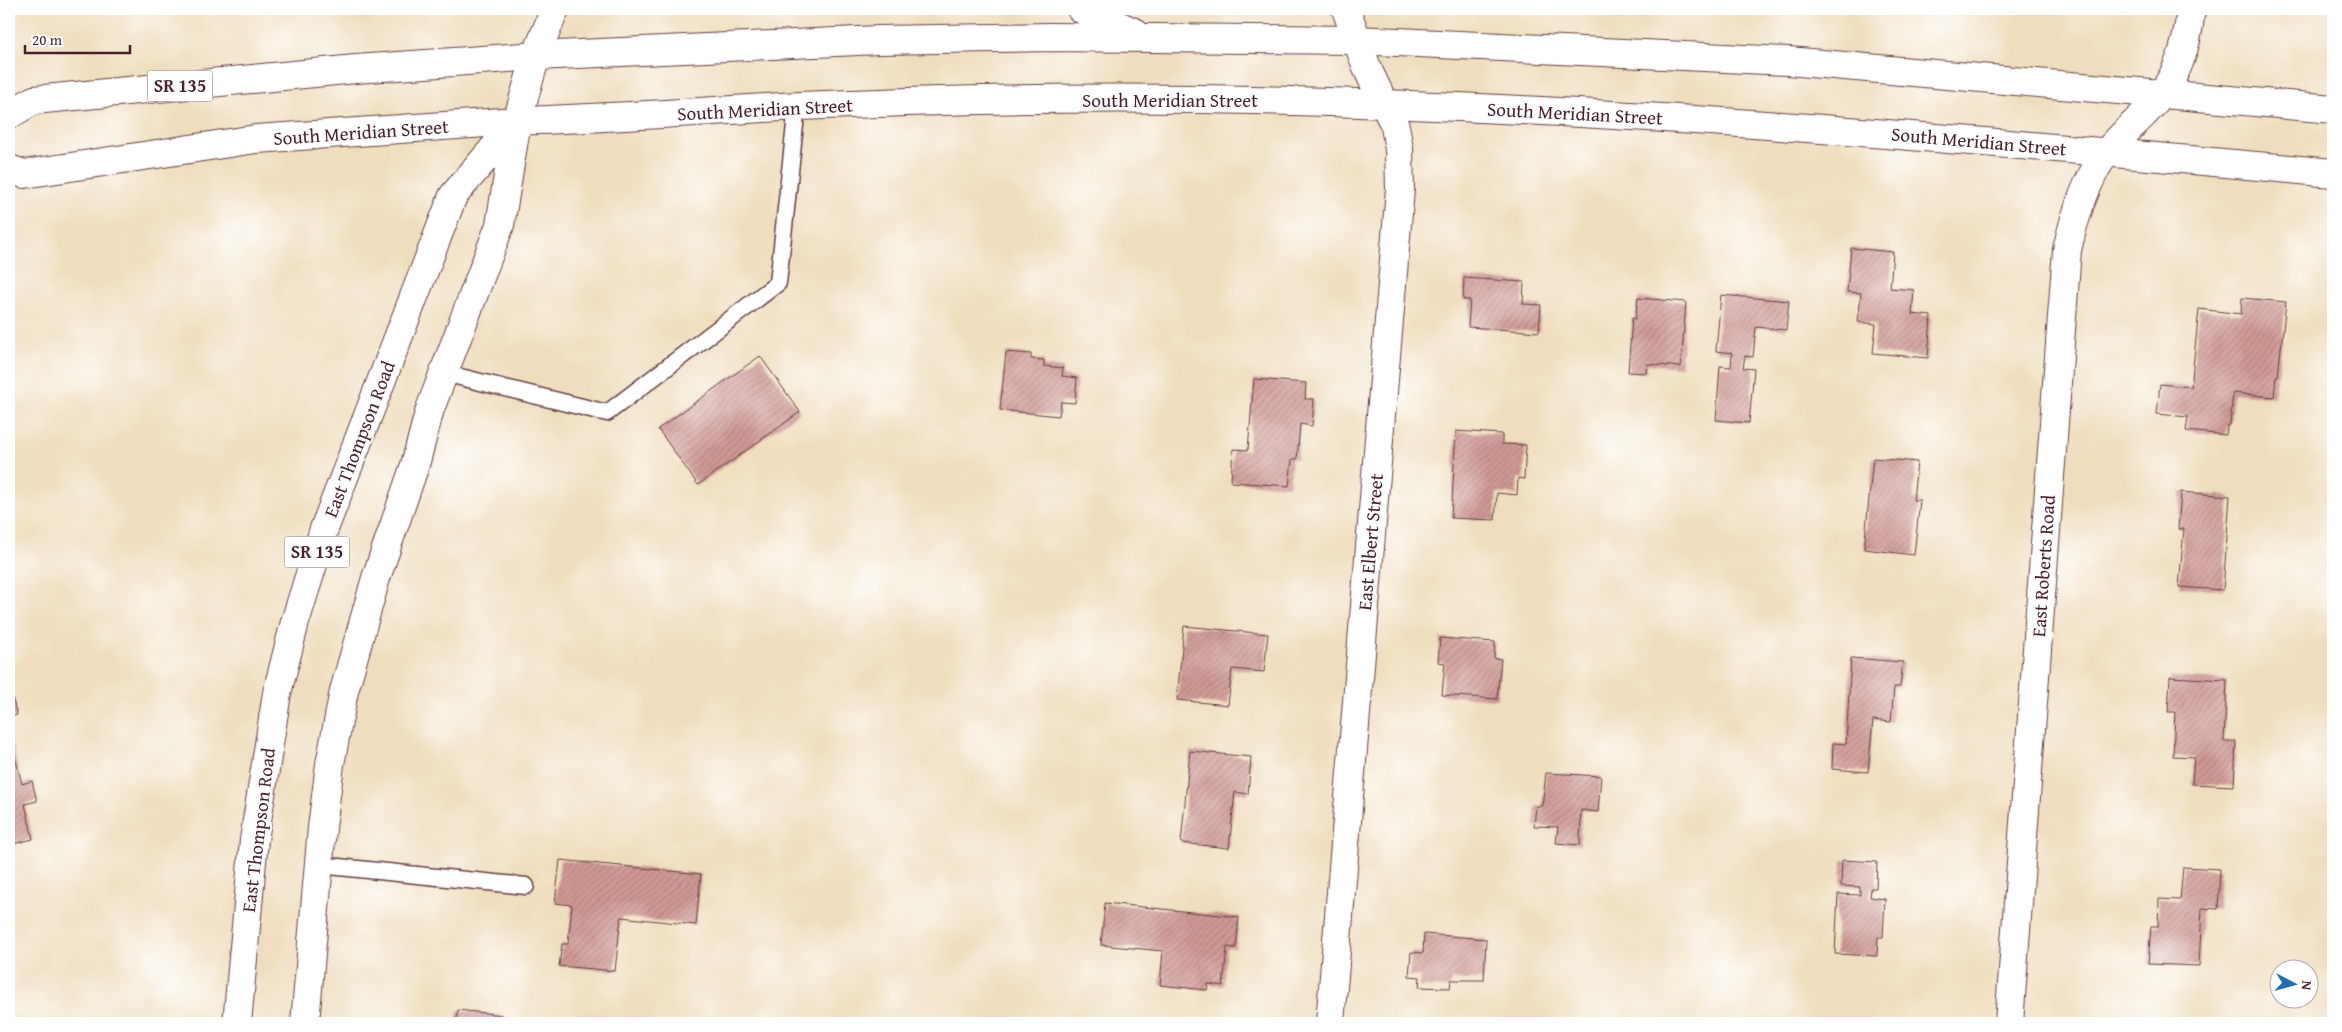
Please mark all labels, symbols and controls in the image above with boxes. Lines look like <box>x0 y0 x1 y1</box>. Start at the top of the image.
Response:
scale bar <box>25 22 130 54</box>
text: 20 m <box>32 29 63 50</box>
road number: SR 135 <box>148 70 212 102</box>
street label: South Meridian Street <box>1082 86 1258 114</box>
street label: South Meridian Street <box>676 90 854 128</box>
street label: South Meridian Street <box>1486 94 1664 132</box>
street label: South Meridian Street <box>272 112 450 152</box>
street label: South Meridian Street <box>1890 119 2068 163</box>
street label: East Thompson Road <box>316 356 402 521</box>
street label: East Elbert Street <box>1350 472 1390 612</box>
street label: East Roberts Road <box>2024 493 2062 638</box>
road number: SR 135 <box>284 536 350 568</box>
street label: East Thompson Road <box>234 745 282 914</box>
north arrow <box>2270 960 2320 1010</box>
text: N <box>2296 980 2317 992</box>

